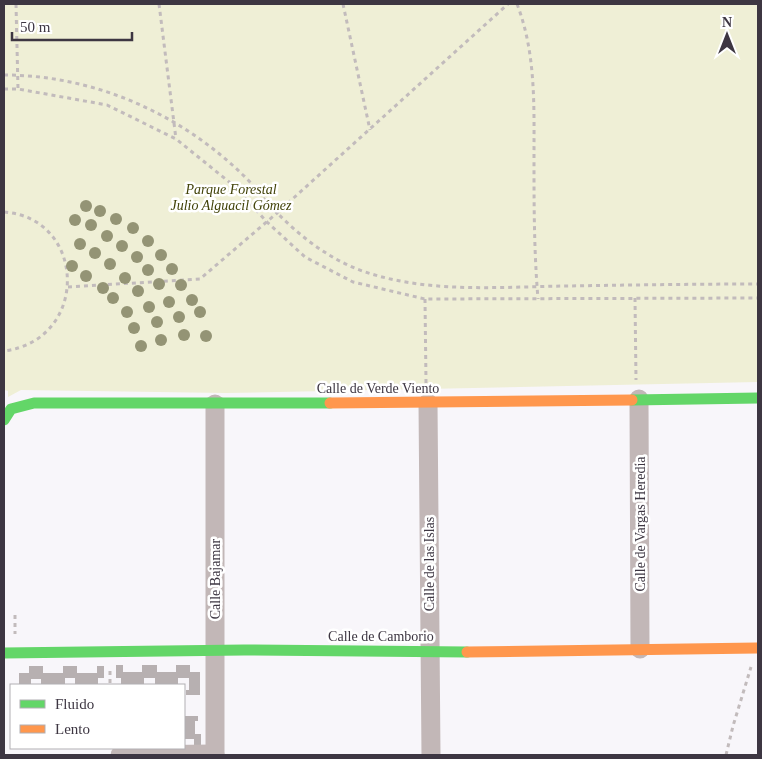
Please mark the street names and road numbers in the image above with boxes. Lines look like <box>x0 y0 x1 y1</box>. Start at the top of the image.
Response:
street label: Calle de Verde Viento <box>317 381 439 396</box>
street label: Calle de Vargas Heredia <box>633 456 648 592</box>
street label: Calle de las Islas <box>422 517 437 611</box>
street label: Calle Bajamar <box>208 538 223 619</box>
street label: Calle de Camborio <box>328 629 434 644</box>

